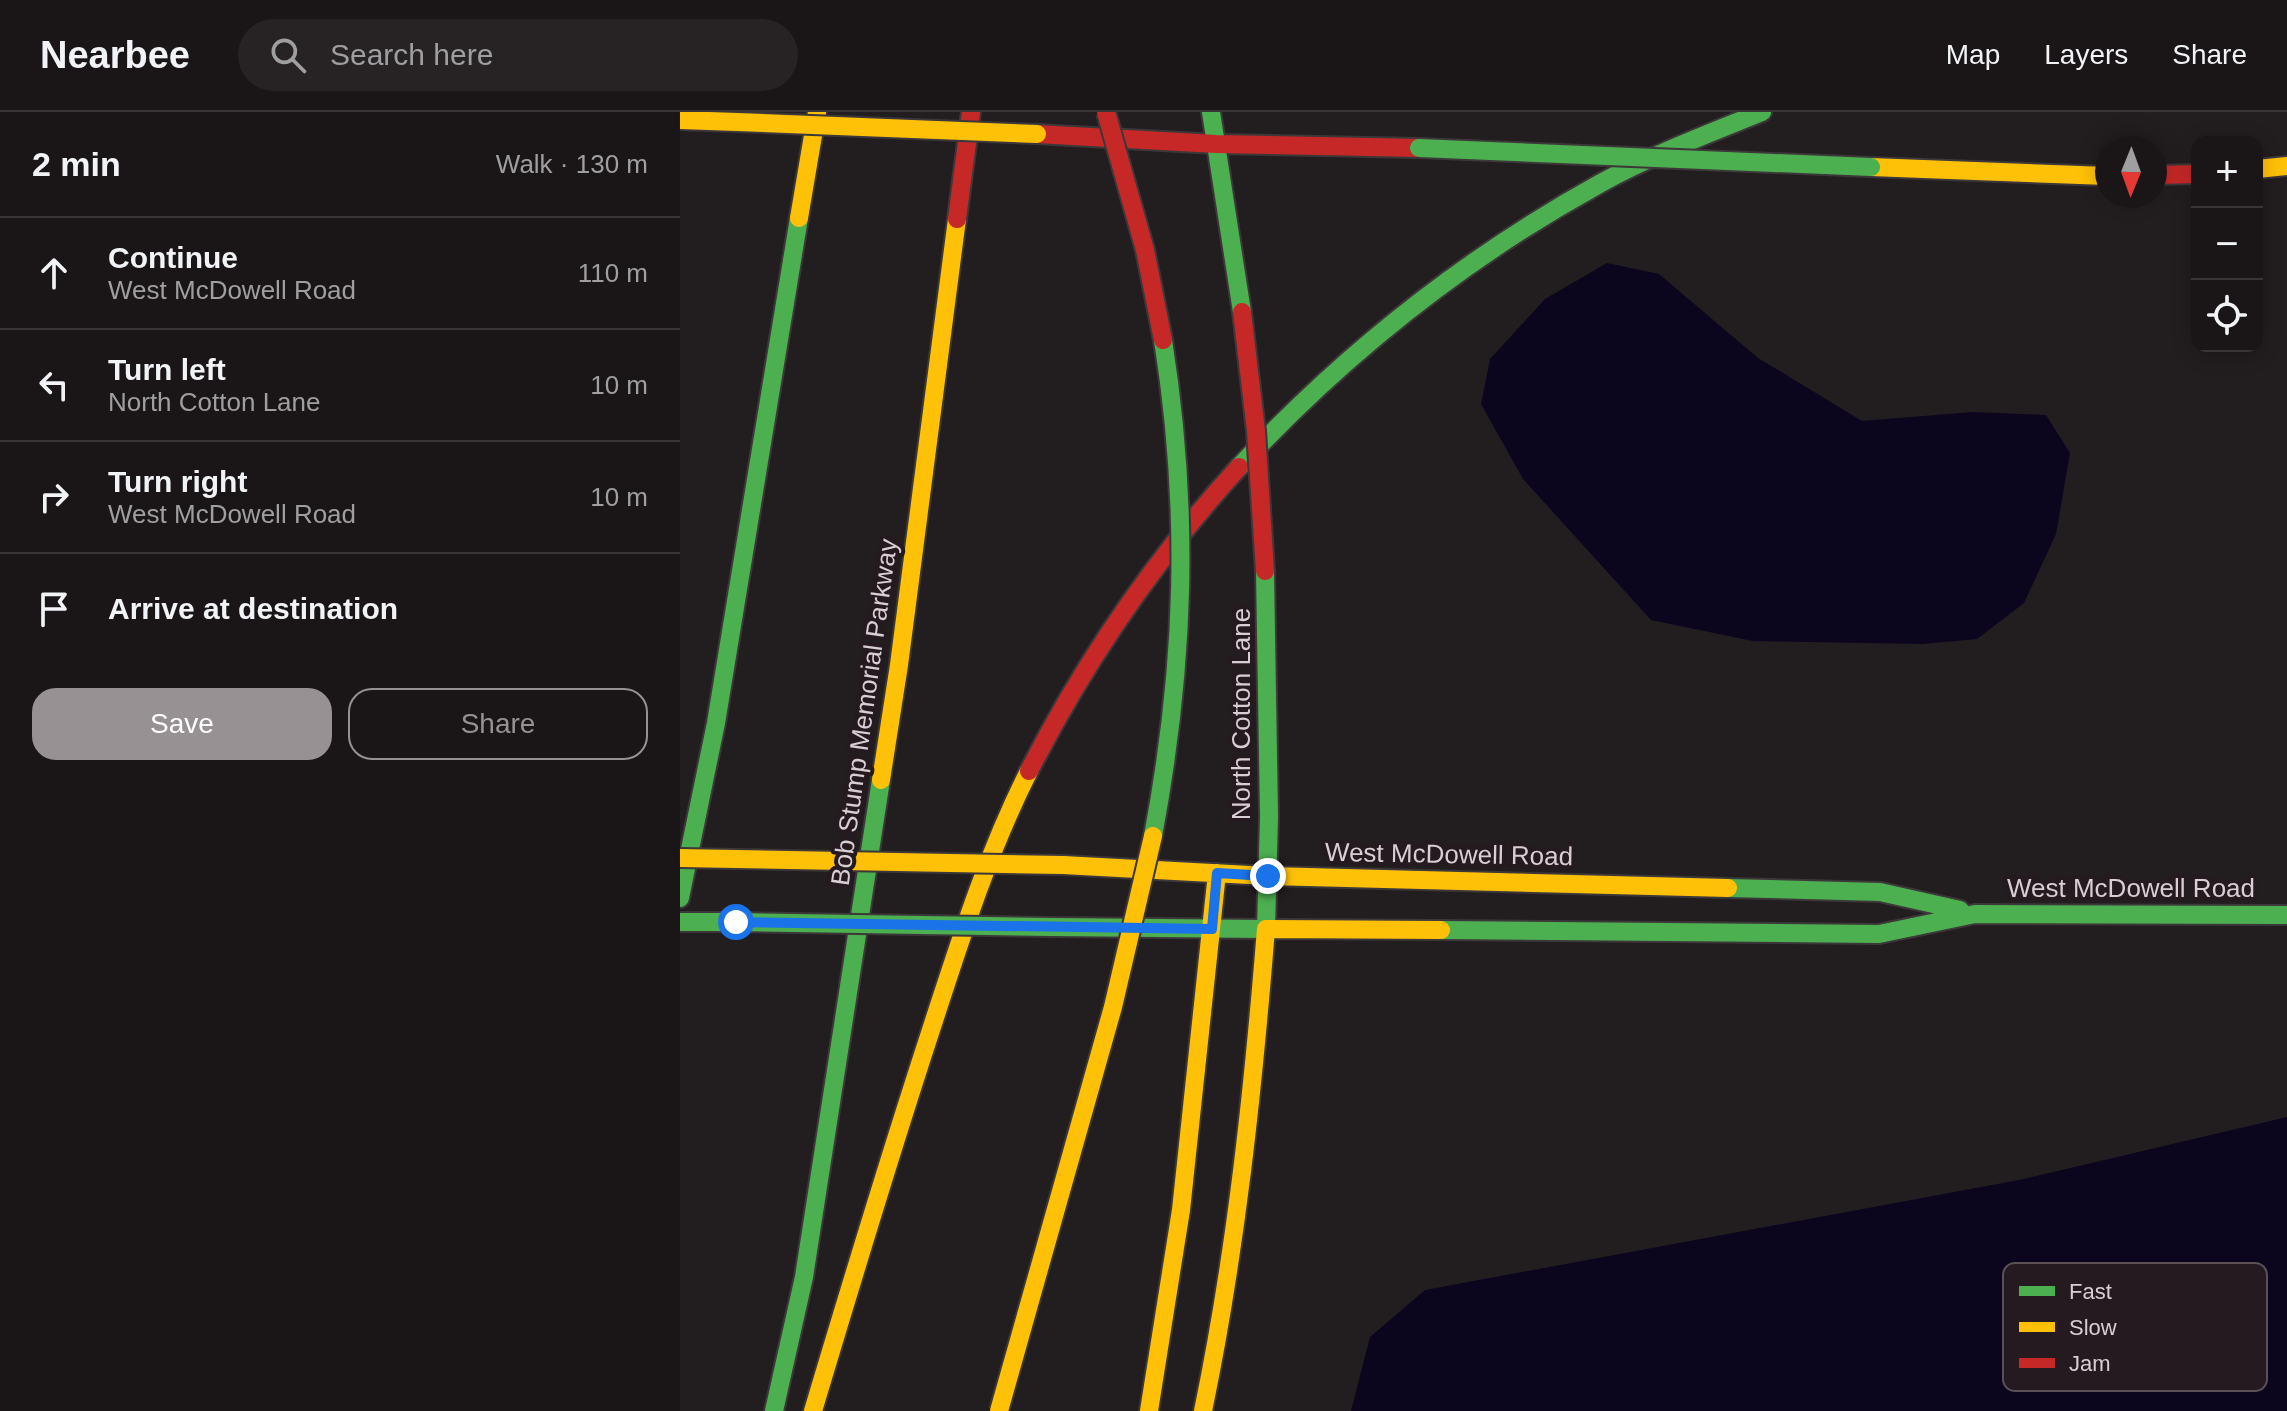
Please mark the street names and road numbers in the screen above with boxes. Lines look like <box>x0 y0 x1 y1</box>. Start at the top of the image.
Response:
street label: Bob Stump Memorial Parkway <box>825 537 903 887</box>
street label: North Cotton Lane <box>1226 608 1256 820</box>
street label: West McDowell Road <box>1325 837 1573 871</box>
street label: West McDowell Road <box>2007 873 2255 903</box>

